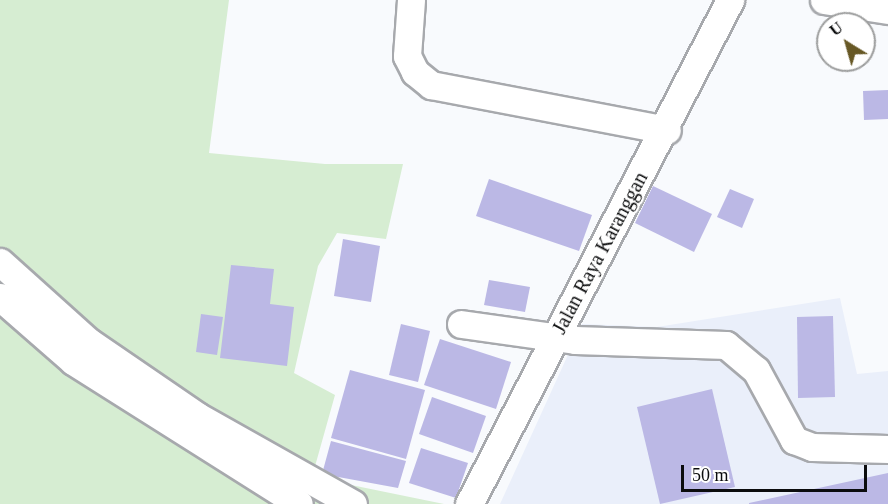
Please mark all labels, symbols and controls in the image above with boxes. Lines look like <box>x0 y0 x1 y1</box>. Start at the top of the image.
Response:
north arrow <box>816 12 876 72</box>
text: U <box>826 19 846 39</box>
street label: Jalan Raya Karanggan <box>547 168 653 338</box>
scale bar <box>684 453 870 491</box>
text: 50 m <box>692 465 729 485</box>

